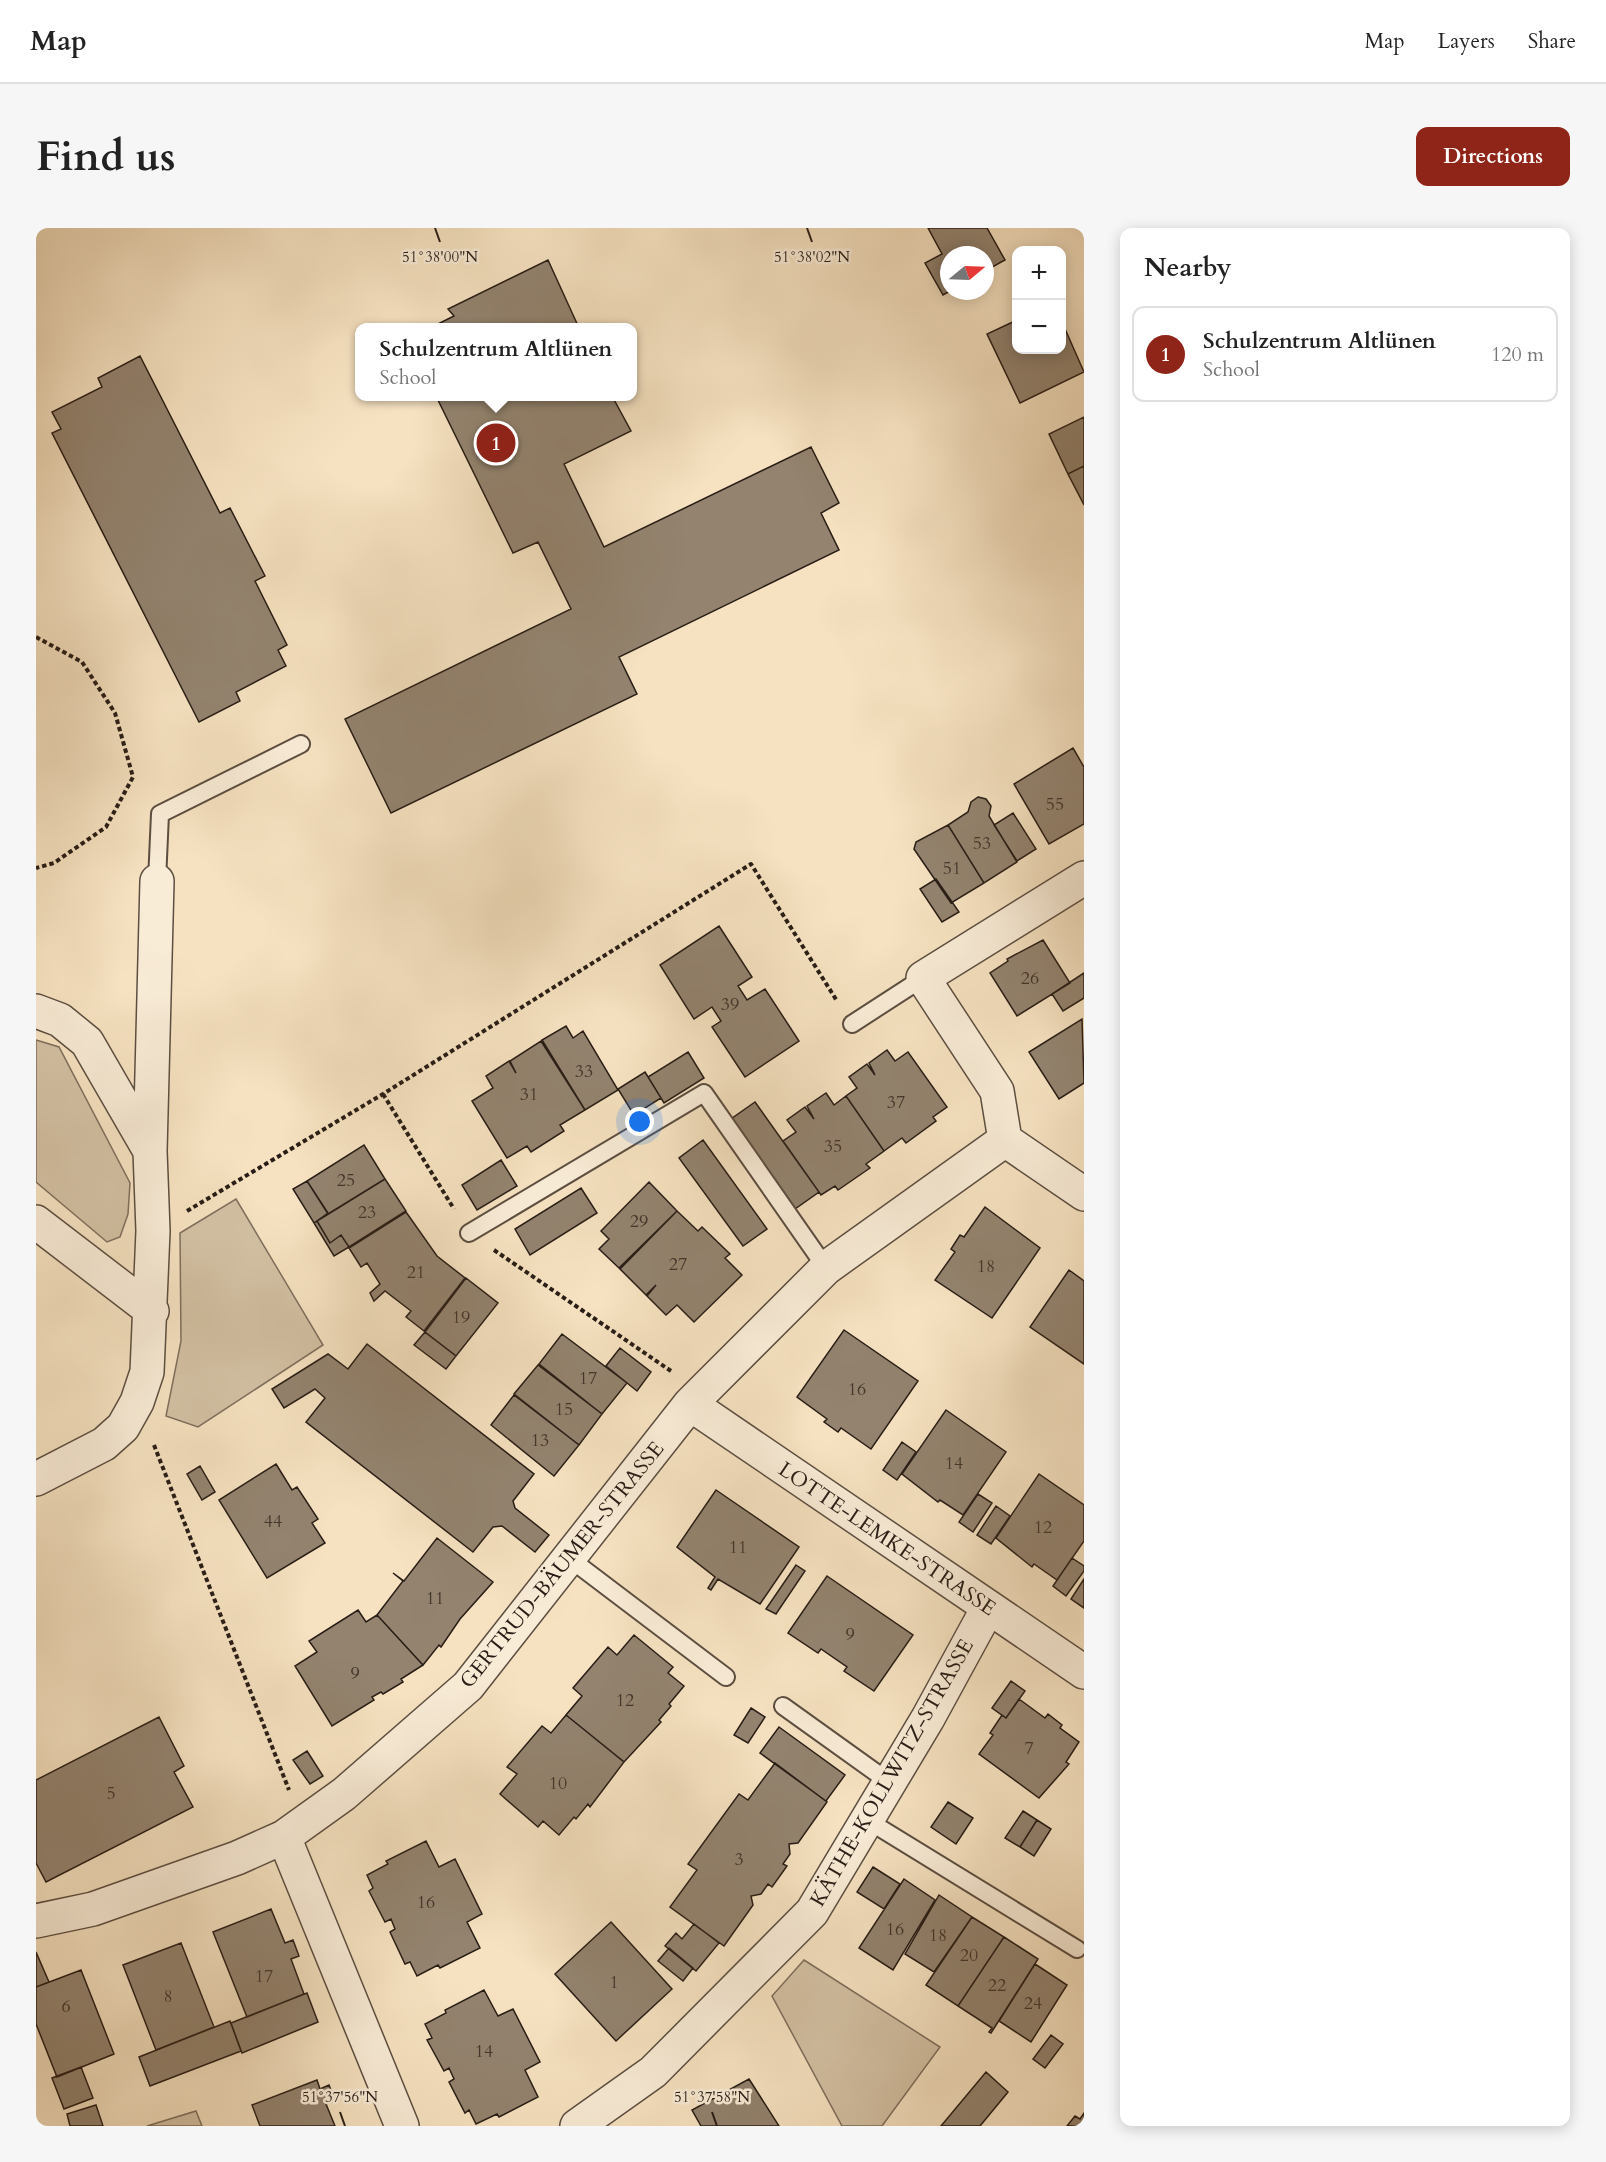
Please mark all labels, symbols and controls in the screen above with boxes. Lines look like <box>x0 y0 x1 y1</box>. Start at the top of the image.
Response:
text: Map <box>30 22 87 60</box>
text: Map <box>1365 27 1405 56</box>
text: Layers <box>1438 27 1495 56</box>
text: Share <box>1528 27 1576 56</box>
button: Directions <box>1416 127 1570 186</box>
text: Find us <box>36 128 176 185</box>
north arrow <box>940 246 994 300</box>
map controls <box>1012 246 1066 354</box>
button: + <box>1012 246 1066 300</box>
text: 51°38'00"N <box>402 247 478 267</box>
text: 51°38'02"N <box>774 247 850 267</box>
text: Nearby <box>1144 250 1232 285</box>
button: − <box>1012 300 1066 354</box>
popup <box>355 323 637 401</box>
text: Schulzentrum Altlünen <box>1203 326 1436 356</box>
text: Schulzentrum Altlünen <box>380 334 612 364</box>
text: 1 <box>1160 341 1171 368</box>
text: 120 m <box>1491 341 1544 368</box>
text: School <box>1203 356 1260 383</box>
text: School <box>380 364 436 391</box>
pin: 1 <box>476 420 516 466</box>
house number: 55 <box>1046 792 1064 817</box>
house number: 53 <box>973 831 991 856</box>
house number: 51 <box>943 856 961 881</box>
house number: 26 <box>1021 966 1039 991</box>
house number: 39 <box>721 992 739 1017</box>
house number: 33 <box>575 1059 593 1084</box>
house number: 31 <box>520 1082 538 1107</box>
house number: 37 <box>887 1090 905 1115</box>
your location <box>625 1107 654 1136</box>
house number: 35 <box>824 1134 842 1159</box>
house number: 25 <box>337 1168 355 1193</box>
house number: 23 <box>358 1200 376 1225</box>
house number: 29 <box>630 1209 648 1234</box>
house number: 27 <box>669 1252 687 1277</box>
house number: 18 <box>977 1254 995 1279</box>
house number: 21 <box>407 1260 425 1285</box>
house number: 19 <box>452 1305 470 1330</box>
house number: 17 <box>579 1366 597 1391</box>
house number: 16 <box>848 1377 866 1402</box>
house number: 15 <box>555 1397 573 1422</box>
house number: 13 <box>531 1428 549 1453</box>
street label: GERTRUD-BÄUMER-STRASSE <box>453 1435 671 1695</box>
house number: 14 <box>945 1451 963 1476</box>
street label: LOTTE-LEMKE-STRASSE <box>772 1455 1002 1623</box>
house number: 44 <box>264 1509 282 1534</box>
house number: 12 <box>1034 1515 1052 1540</box>
house number: 11 <box>729 1535 747 1560</box>
house number: 11 <box>426 1586 444 1611</box>
house number: 9 <box>845 1622 855 1647</box>
street label: KÄTHE-KOLLWITZ-STRASSE <box>803 1634 981 1912</box>
house number: 9 <box>350 1661 360 1686</box>
house number: 12 <box>616 1688 634 1713</box>
house number: 7 <box>1024 1736 1034 1761</box>
house number: 10 <box>549 1771 567 1796</box>
house number: 5 <box>106 1781 116 1806</box>
house number: 3 <box>734 1847 744 1872</box>
house number: 16 <box>417 1890 435 1915</box>
house number: 16 <box>886 1917 904 1942</box>
house number: 18 <box>929 1923 947 1948</box>
house number: 20 <box>960 1943 978 1968</box>
house number: 17 <box>255 1964 273 1989</box>
house number: 1 <box>609 1970 619 1995</box>
house number: 22 <box>988 1973 1006 1998</box>
house number: 8 <box>163 1984 173 2009</box>
house number: 24 <box>1024 1991 1042 2016</box>
house number: 6 <box>61 1994 71 2019</box>
house number: 14 <box>475 2039 493 2064</box>
text: 51°37'56"N <box>302 2087 378 2107</box>
text: 51°37'58"N <box>674 2087 750 2107</box>

